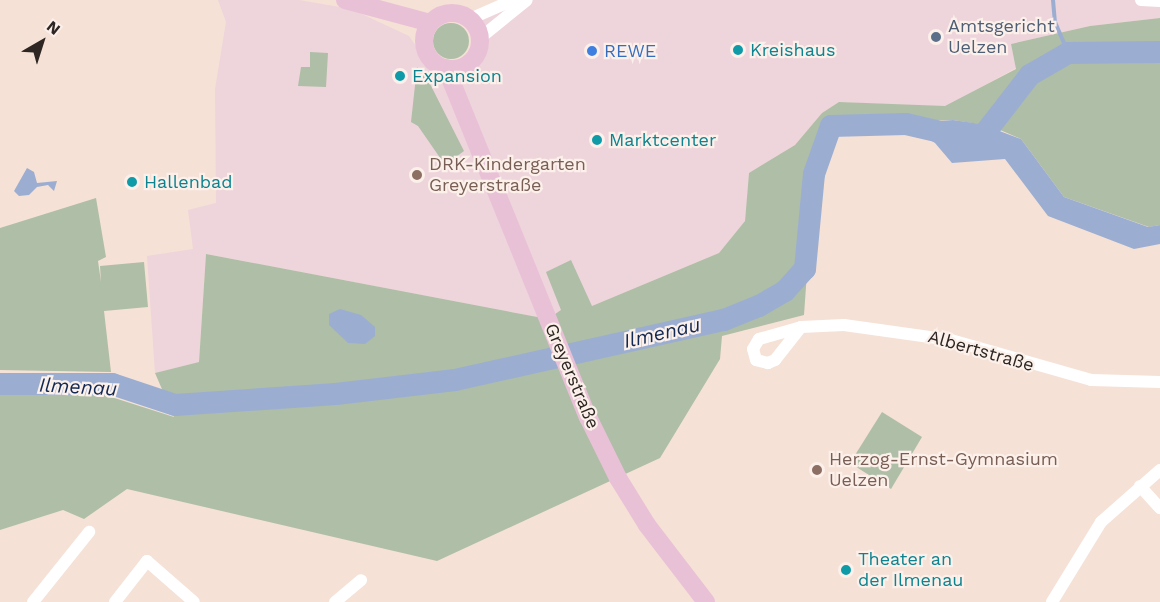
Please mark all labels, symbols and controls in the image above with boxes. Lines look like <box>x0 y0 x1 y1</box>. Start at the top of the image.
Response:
north arrow <box>12 12 72 72</box>
place label: Amtsgericht Uelzen <box>948 16 1055 58</box>
text: N <box>43 17 64 39</box>
marker: Amtsgericht Uelzen <box>929 30 943 44</box>
place label: Kreishaus <box>750 39 835 61</box>
place label: REWE <box>604 40 656 62</box>
marker: Kreishaus <box>731 43 745 57</box>
marker: REWE <box>585 44 599 58</box>
place label: Expansion <box>412 65 502 87</box>
marker: Expansion <box>393 69 407 83</box>
place label: Marktcenter <box>609 129 716 151</box>
marker: Marktcenter <box>590 133 604 147</box>
place label: DRK-Kindergarten Greyerstraße <box>429 154 586 196</box>
marker: DRK-Kindergarten Greyerstraße <box>410 168 424 182</box>
place label: Hallenbad <box>144 171 233 193</box>
marker: Hallenbad <box>125 175 139 189</box>
water label: Ilmenau <box>621 313 703 353</box>
street label: Greyerstraße <box>540 320 604 432</box>
street label: Albertstraße <box>926 326 1036 376</box>
water label: Ilmenau <box>38 373 118 401</box>
place label: Herzog-Ernst-Gymnasium Uelzen <box>829 449 1058 492</box>
marker: Herzog-Ernst-Gymnasium Uelzen <box>810 463 824 477</box>
place label: Theater an der Ilmenau <box>858 549 964 592</box>
marker: Theater an der Ilmenau <box>839 563 853 577</box>

